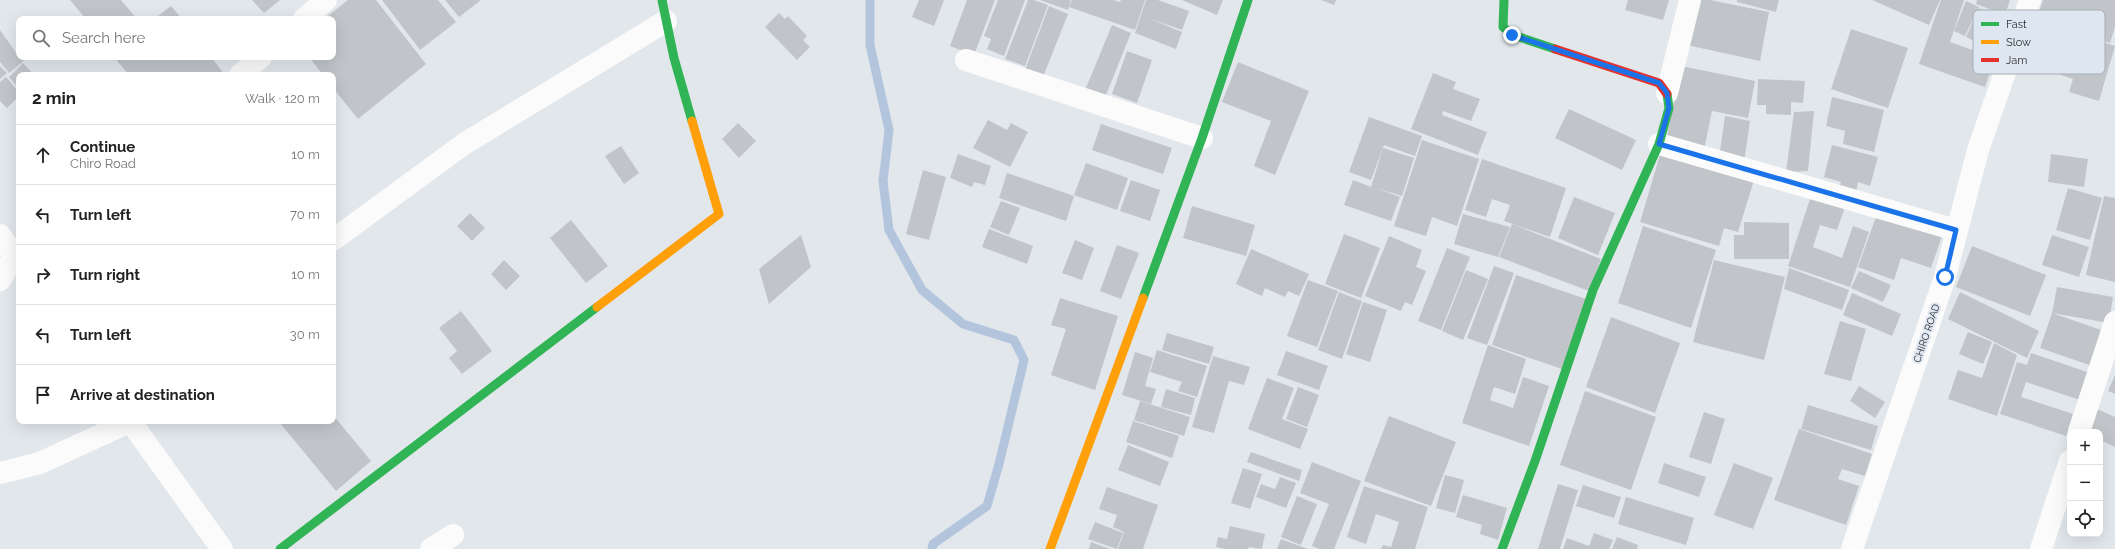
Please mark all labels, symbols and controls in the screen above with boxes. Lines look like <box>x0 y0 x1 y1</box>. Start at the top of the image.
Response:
legend <box>1973 10 2105 74</box>
search box <box>16 16 336 60</box>
text: Fast <box>2006 18 2027 31</box>
route end <box>1503 26 1521 44</box>
icon: search <box>30 27 52 49</box>
text: Search here <box>62 29 145 47</box>
text: Slow <box>2006 36 2031 49</box>
text: Jam <box>2006 54 2027 67</box>
text: 2 min <box>32 88 76 108</box>
text: Walk · 120 m <box>245 91 320 106</box>
text: Continue <box>70 138 135 156</box>
icon: ahead <box>32 144 54 166</box>
text: 10 m <box>291 147 320 162</box>
text: Chiro Road <box>70 156 136 171</box>
icon: left <box>32 204 54 226</box>
text: Turn left <box>70 206 131 224</box>
text: 70 m <box>290 207 320 222</box>
icon: right <box>32 264 54 286</box>
text: Turn right <box>70 266 140 284</box>
text: 10 m <box>291 267 320 282</box>
route start <box>1936 268 1954 286</box>
street label: CHIRO ROAD <box>1911 303 1942 364</box>
icon: left <box>32 324 54 346</box>
text: Turn left <box>70 326 131 344</box>
text: 30 m <box>290 327 320 342</box>
icon: arrive <box>32 384 54 406</box>
text: Arrive at destination <box>70 386 215 404</box>
map controls <box>2067 429 2103 537</box>
button: + <box>2067 429 2103 465</box>
button: − <box>2067 465 2103 501</box>
button: locate <box>2067 501 2103 537</box>

